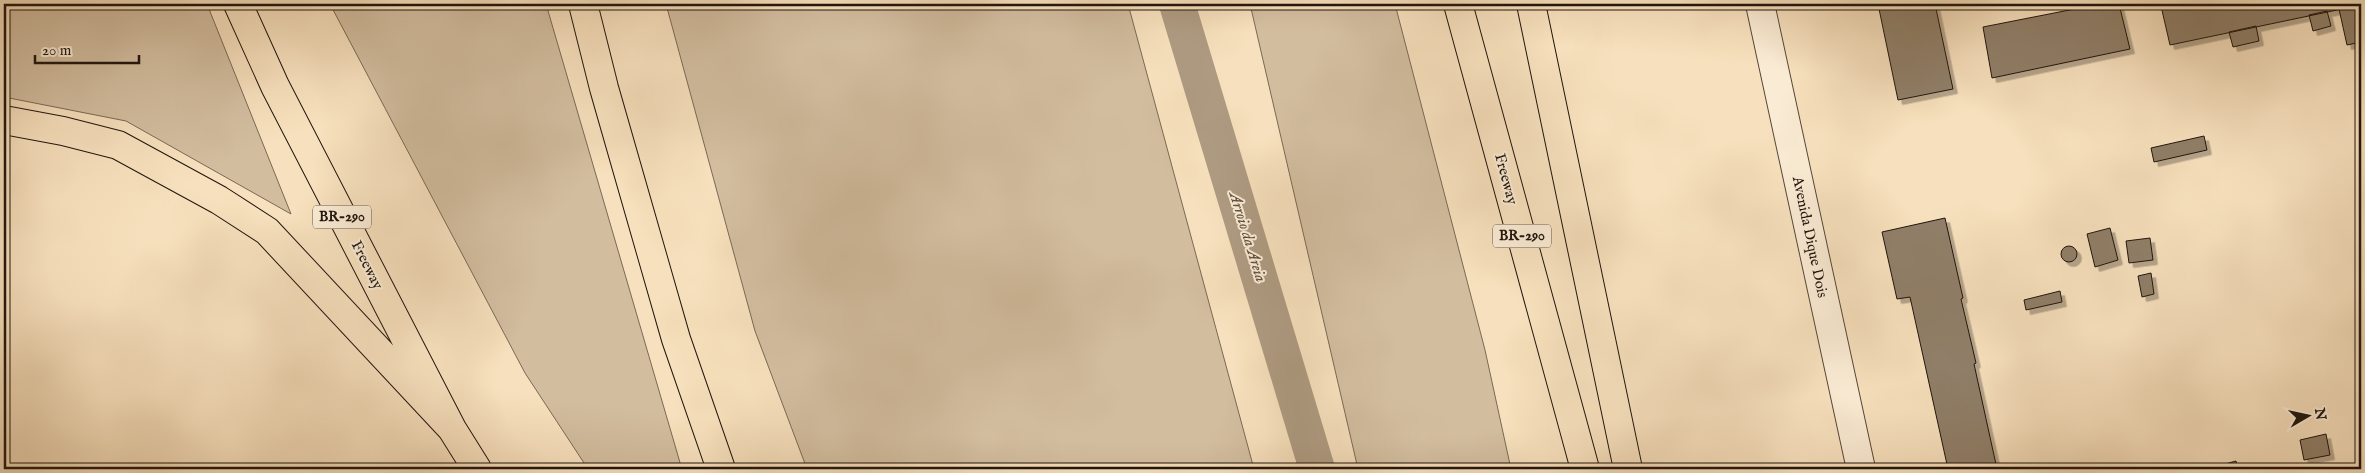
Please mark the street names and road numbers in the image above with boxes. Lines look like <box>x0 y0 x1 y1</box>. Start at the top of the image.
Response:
street label: Freeway <box>1490 151 1522 207</box>
street label: Avenida Dique Dois <box>1788 174 1832 299</box>
road number: BR-290 <box>313 206 371 228</box>
road number: BR-290 <box>1493 225 1551 248</box>
street label: Freeway <box>347 237 388 293</box>

